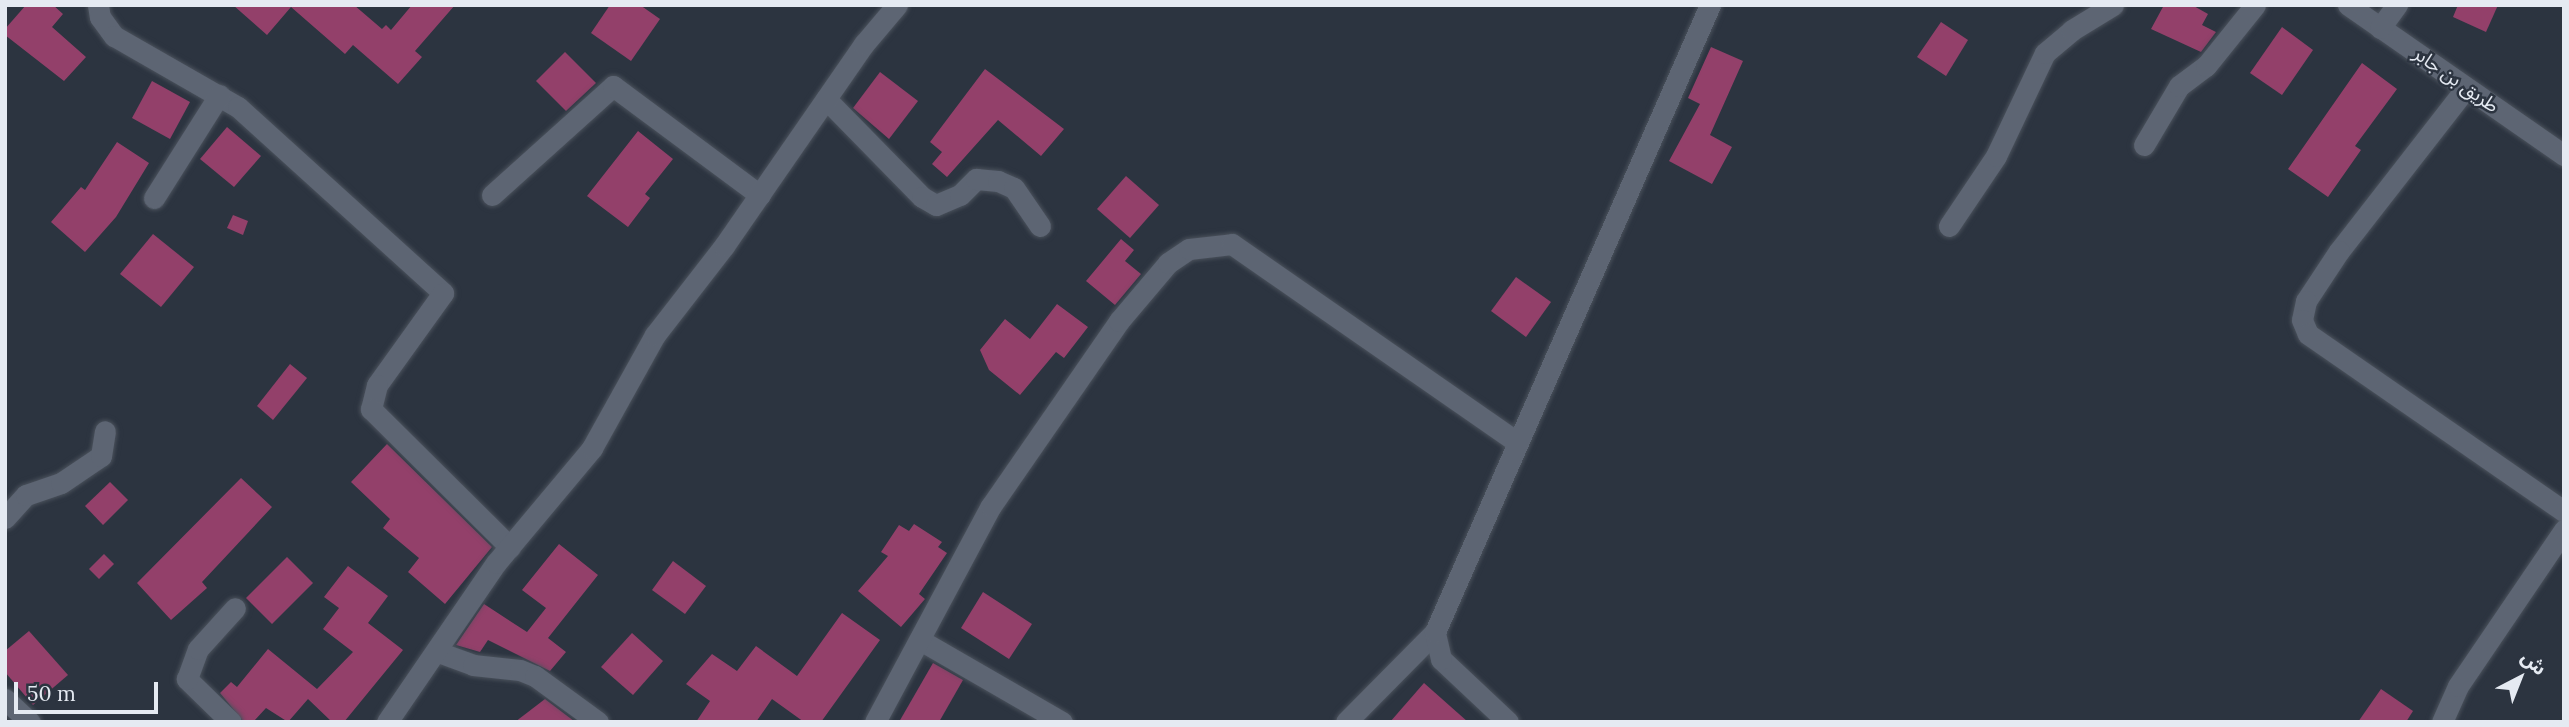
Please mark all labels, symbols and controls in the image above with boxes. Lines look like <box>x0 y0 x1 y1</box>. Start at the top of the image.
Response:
street label: طريق بن جابر <box>2409 42 2503 118</box>
north arrow <box>2485 643 2555 713</box>
text: ش <box>2516 645 2552 680</box>
scale bar <box>18 668 161 712</box>
text: 50 m <box>27 680 76 707</box>

